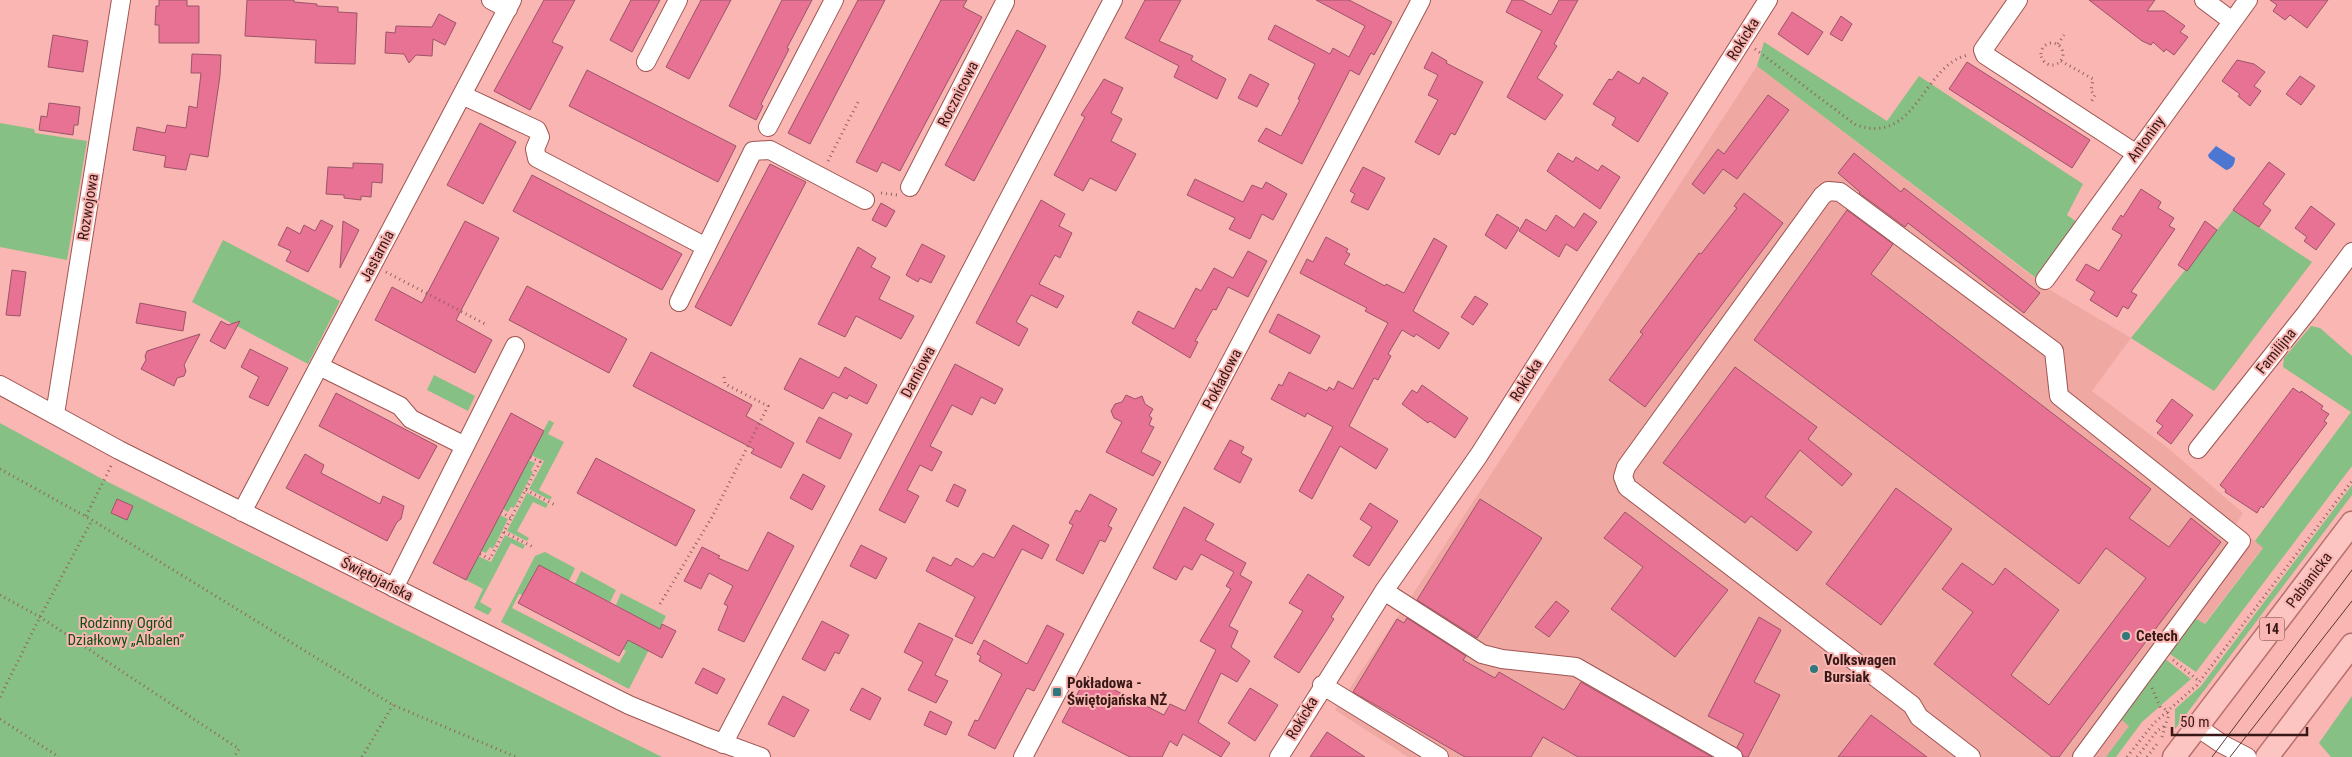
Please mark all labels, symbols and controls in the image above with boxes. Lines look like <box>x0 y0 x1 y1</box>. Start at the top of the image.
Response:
street label: Rokicka <box>1723 14 1763 64</box>
street label: Rocznicowa <box>934 58 982 130</box>
street label: Antoniny <box>2123 113 2169 165</box>
street label: Rozwojowa <box>74 172 102 242</box>
street label: Jastarnia <box>356 227 398 285</box>
street label: Familijna <box>2252 325 2300 377</box>
street label: Darniowa <box>897 343 939 401</box>
street label: Pokładowa <box>1199 346 1245 412</box>
street label: Rokicka <box>1506 355 1546 405</box>
street label: Pabianicka <box>2282 549 2336 611</box>
street label: Świętojańska <box>338 553 416 605</box>
park label: Rodzinny Ogród Działkowy „Albalen” <box>68 614 184 649</box>
road number: 14 <box>2260 618 2284 640</box>
place label: Cetech <box>2136 627 2178 645</box>
marker: Cetech <box>2120 630 2132 642</box>
place label: Volkswagen Bursiak <box>1824 651 1896 686</box>
marker: Volkswagen Bursiak <box>1808 663 1820 675</box>
place label: Pokładowa - Świętojańska NŻ <box>1067 674 1167 709</box>
marker: Pokładowa - Świętojańska NŻ <box>1051 686 1063 698</box>
street label: Rokicka <box>1282 693 1322 743</box>
scale bar <box>2172 704 2307 736</box>
text: 50 m <box>2180 713 2210 731</box>

